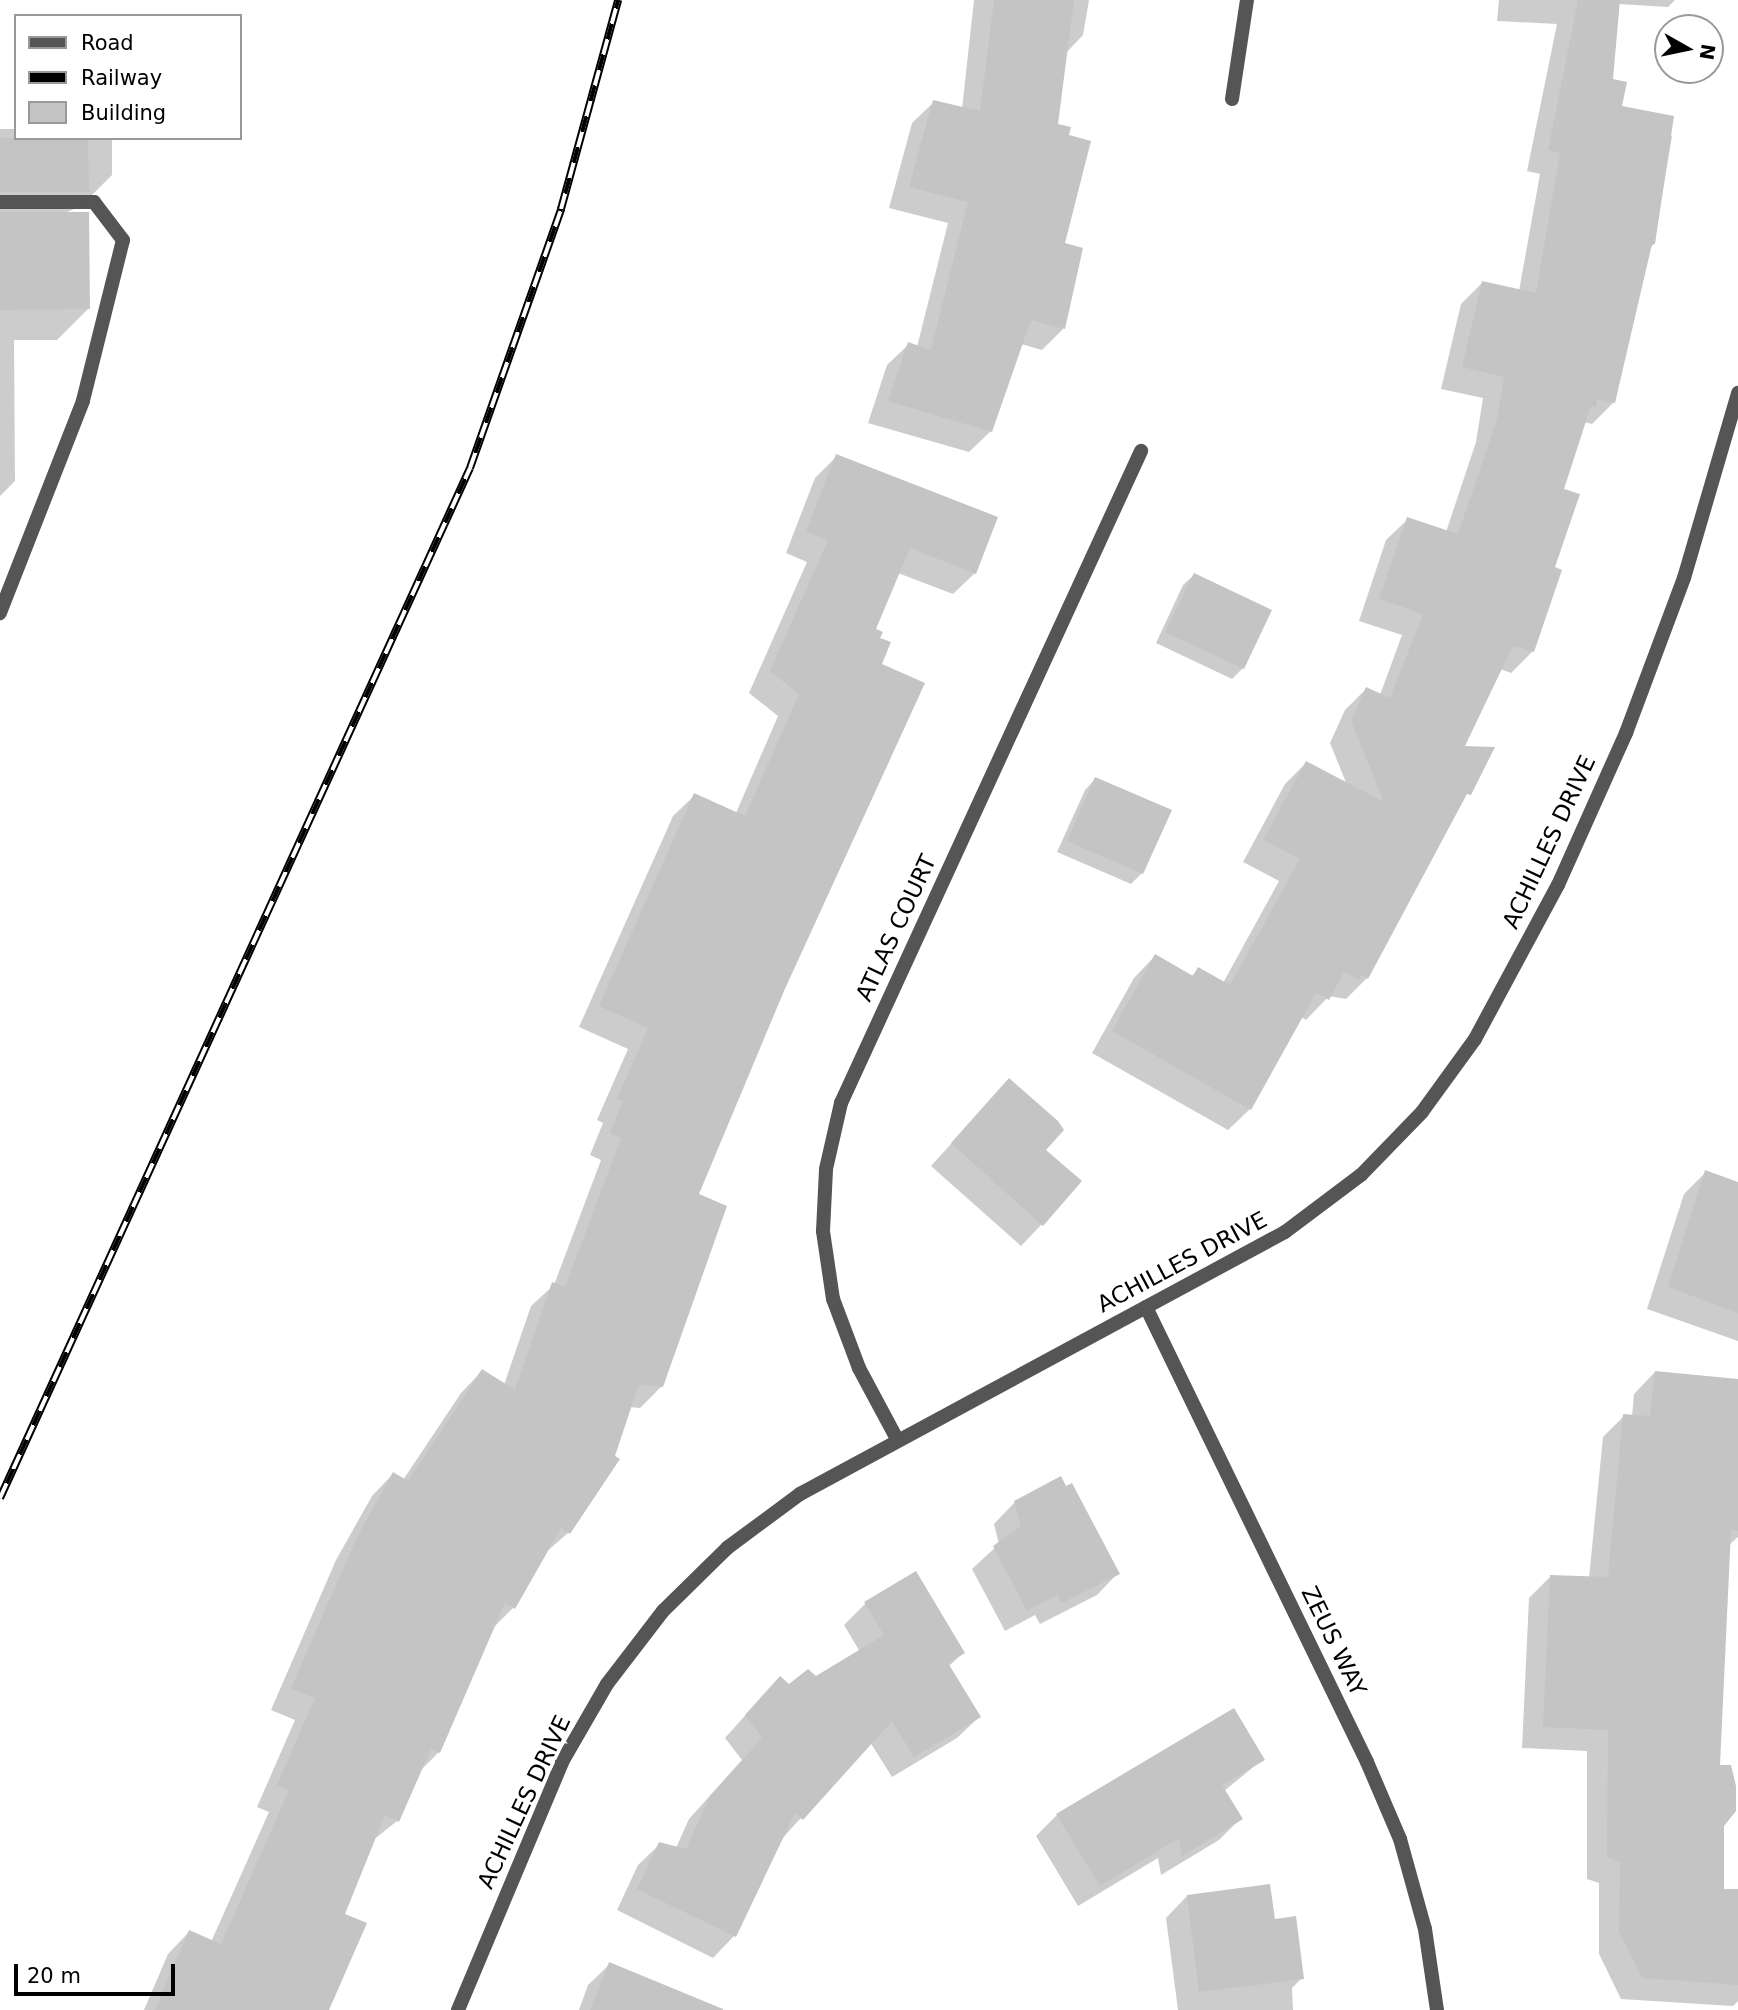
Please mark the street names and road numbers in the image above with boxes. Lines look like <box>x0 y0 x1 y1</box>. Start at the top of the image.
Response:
street label: ACHILLES DRIVE <box>1497 751 1601 933</box>
street label: ATLAS COURT <box>850 850 942 1006</box>
street label: ACHILLES DRIVE <box>1092 1206 1272 1318</box>
street label: ZEUS WAY <box>1296 1582 1372 1700</box>
street label: ACHILLES DRIVE <box>472 1711 576 1893</box>

